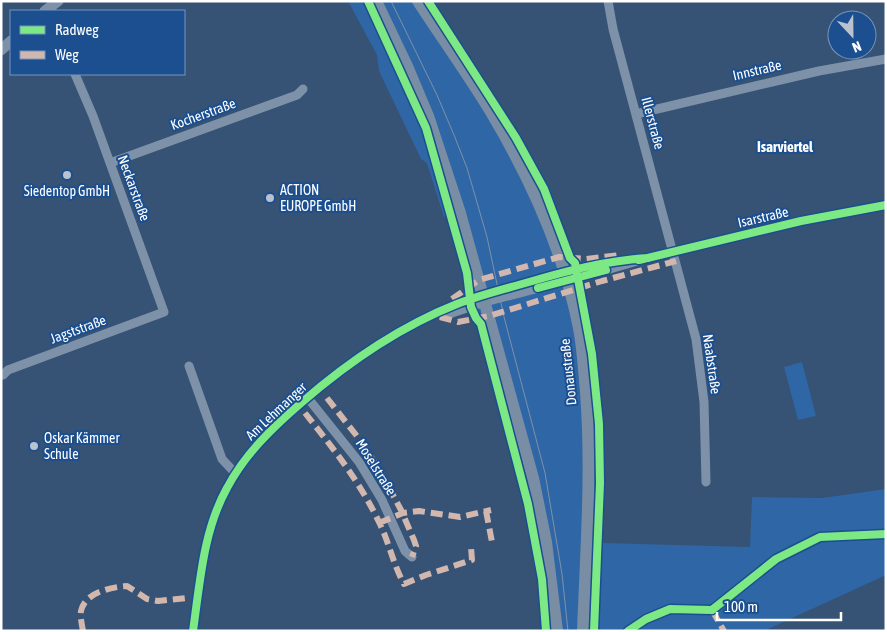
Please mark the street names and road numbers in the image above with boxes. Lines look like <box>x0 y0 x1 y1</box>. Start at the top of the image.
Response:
street label: Innstraße <box>731 57 783 83</box>
street label: Kocherstraße <box>168 95 238 133</box>
street label: Illerstraße <box>638 95 668 151</box>
street label: Neckarstraße <box>115 153 153 223</box>
street label: Isarstraße <box>736 203 790 231</box>
street label: Jagststraße <box>48 312 108 346</box>
street label: Naabstraße <box>700 333 724 395</box>
street label: Donaustraße <box>557 338 579 406</box>
street label: Am Lehmanger <box>242 378 310 443</box>
street label: Moselstraße <box>352 436 400 498</box>

